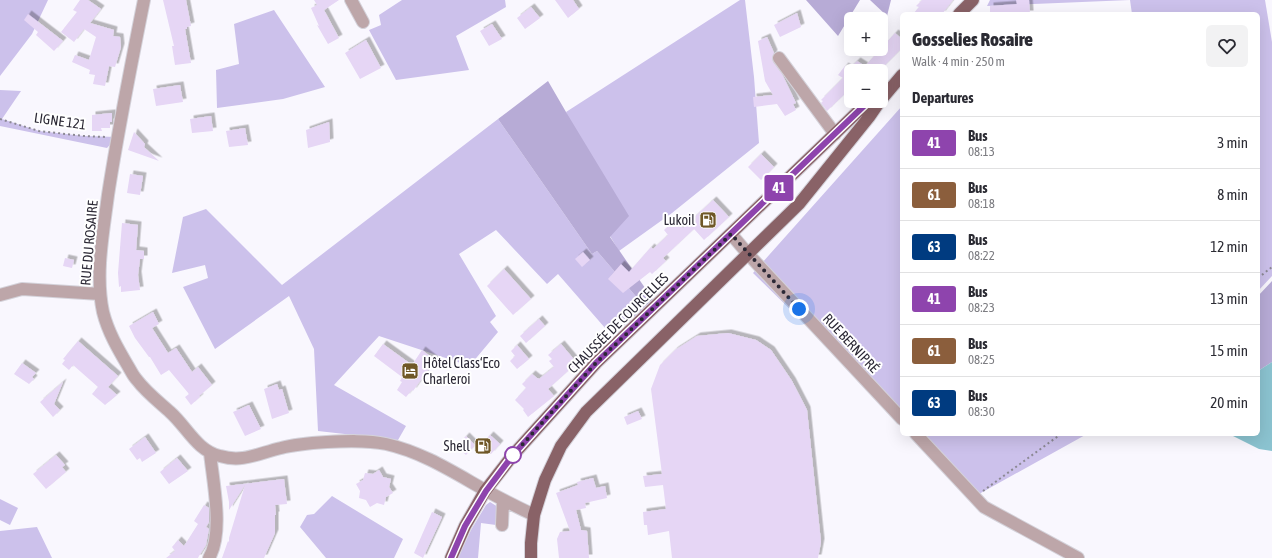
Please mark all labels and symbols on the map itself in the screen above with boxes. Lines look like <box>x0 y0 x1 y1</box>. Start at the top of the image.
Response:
street label: LIGNE 121 <box>33 109 87 133</box>
line badge: 41 <box>761 175 797 201</box>
street label: RUE DU ROSAIRE <box>77 200 101 286</box>
fuel station icon: Lukoil <box>698 210 718 230</box>
place label: Lukoil <box>663 212 695 228</box>
street label: CHAUSSÉE DE COURCELLES <box>565 269 672 376</box>
your location <box>789 299 809 319</box>
street label: RUE BERNIPRÉ <box>820 310 882 376</box>
place label: Hôtel Class‘Eco Charleroi <box>423 355 500 387</box>
hotel icon: Hôtel Class‘Eco Charleroi <box>400 361 420 381</box>
fuel station icon: Shell <box>473 436 493 456</box>
place label: Shell <box>444 438 470 454</box>
unlabelled marker <box>504 446 522 464</box>

